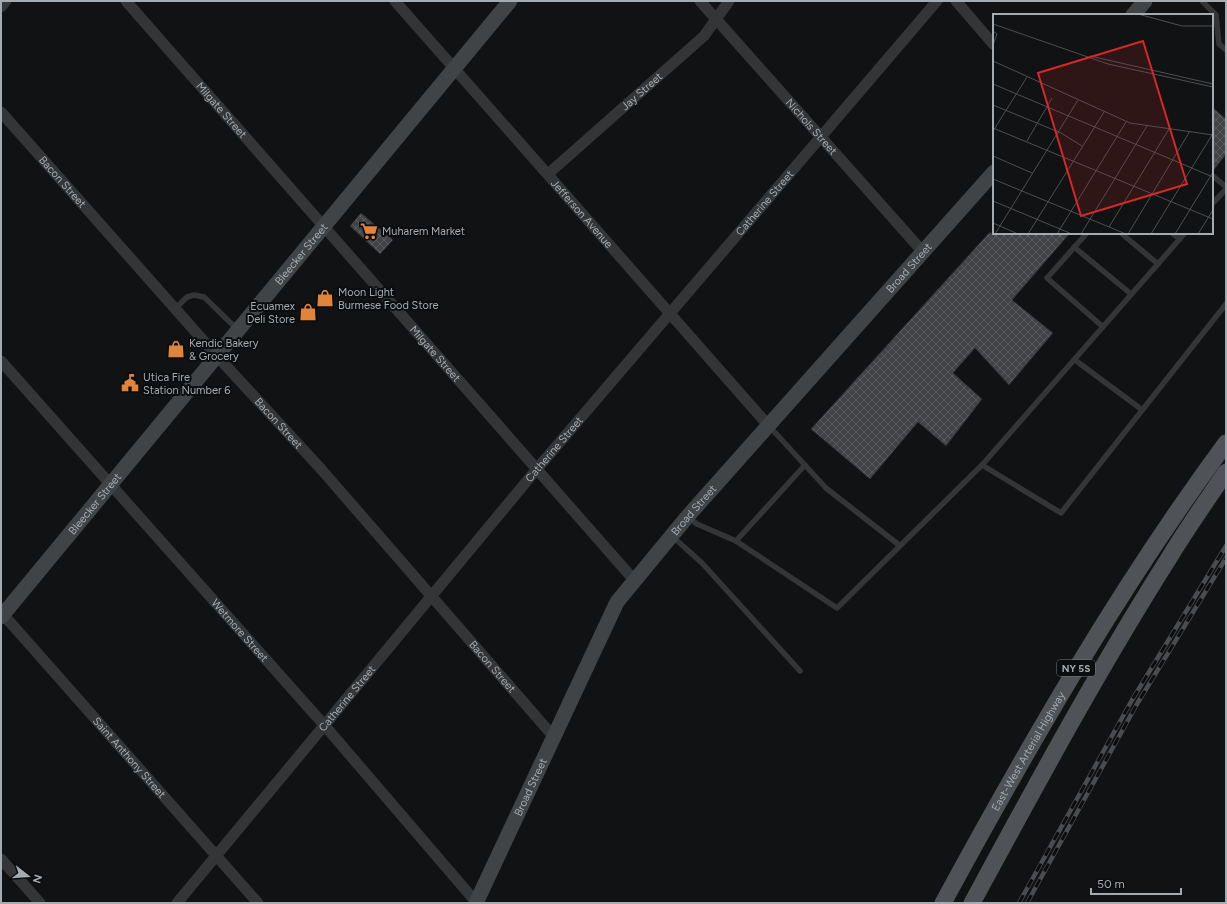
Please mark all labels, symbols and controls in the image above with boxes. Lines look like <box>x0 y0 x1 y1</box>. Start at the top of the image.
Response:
inset map <box>993 14 1213 234</box>
street label: Jay Street <box>619 70 665 113</box>
street label: Milgate Street <box>193 80 249 141</box>
street label: Nichols Street <box>783 96 840 158</box>
street label: Bacon Street <box>36 154 88 210</box>
street label: Catherine Street <box>733 168 796 238</box>
street label: Jefferson Avenue <box>548 177 615 251</box>
street label: Bleecker Street <box>272 221 331 288</box>
supermarket icon: Muharem Market <box>359 221 379 241</box>
place label: Muharem Market <box>382 225 465 238</box>
street label: Broad Street <box>883 241 935 296</box>
place label: Moon Light Burmese Food Store <box>338 286 439 312</box>
shop icon: Moon Light Burmese Food Store <box>315 288 335 308</box>
place label: Ecuamex Deli Store <box>247 300 296 326</box>
shop icon: Ecuamex Deli Store <box>298 302 318 322</box>
street label: Milgate Street <box>407 323 463 385</box>
place label: Kendic Bakery & Grocery <box>189 337 259 363</box>
shop icon: Kendic Bakery & Grocery <box>166 339 186 359</box>
place label: Utica Fire Station Number 6 <box>143 371 231 397</box>
public building icon: Utica Fire Station Number 6 <box>120 373 140 393</box>
street label: Bacon Street <box>252 395 305 451</box>
street label: Catherine Street <box>523 414 586 485</box>
street label: Bleecker Street <box>66 471 124 537</box>
street label: Broad Street <box>669 483 719 538</box>
street label: Wetmore Street <box>208 597 271 665</box>
street label: Bacon Street <box>466 638 518 695</box>
road number: NY 5S <box>1057 660 1095 676</box>
street label: Catherine Street <box>316 663 378 734</box>
street label: East-West Arterial Highway <box>989 689 1068 814</box>
street label: Saint Anthony Street <box>90 715 168 801</box>
street label: Broad Street <box>512 756 550 818</box>
north arrow <box>8 856 48 896</box>
scale bar <box>1091 870 1181 896</box>
text: N <box>30 873 45 885</box>
text: 50 m <box>1097 877 1125 891</box>

